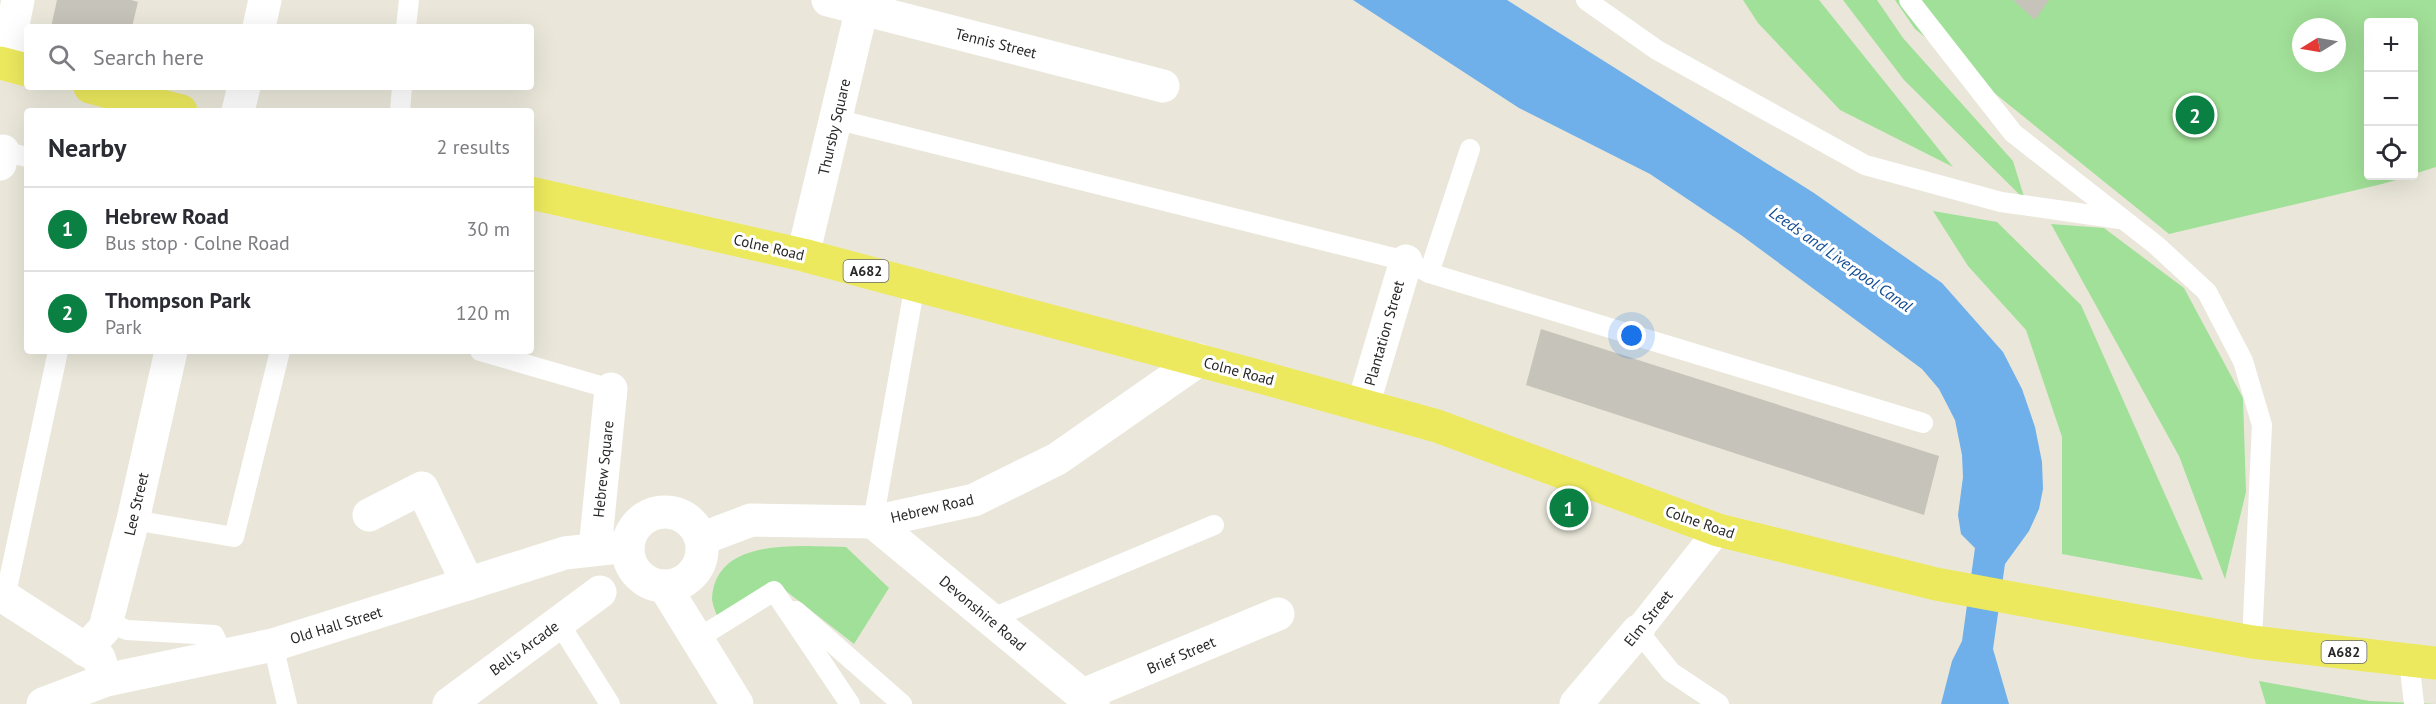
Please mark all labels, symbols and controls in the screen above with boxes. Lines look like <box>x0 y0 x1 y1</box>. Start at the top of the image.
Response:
north arrow <box>2292 18 2346 72</box>
map controls <box>2364 18 2418 180</box>
button: + <box>2364 18 2418 72</box>
search box <box>24 24 534 90</box>
street label: Tennis Street <box>953 24 1039 62</box>
icon: search <box>45 41 78 74</box>
text: Search here <box>93 43 204 71</box>
button: − <box>2364 72 2418 126</box>
street label: Thursby Square <box>814 77 854 177</box>
pin: 2 <box>2176 92 2214 138</box>
button: locate <box>2364 126 2418 180</box>
text: Nearby <box>48 131 126 164</box>
text: 2 results <box>437 134 510 160</box>
text: Hebrew Road <box>105 202 229 230</box>
water label: Leeds and Liverpool Canal <box>1766 202 1917 316</box>
text: 1 <box>62 216 73 242</box>
text: 30 m <box>467 216 510 242</box>
text: Bus stop · Colne Road <box>105 230 290 256</box>
street label: Colne Road <box>732 230 806 264</box>
road number: A682 <box>844 260 888 282</box>
street label: Plantation Street <box>1360 278 1408 388</box>
text: Thompson Park <box>105 286 251 314</box>
text: 2 <box>62 300 73 326</box>
text: 120 m <box>456 300 510 326</box>
text: Park <box>105 314 142 340</box>
your location <box>1617 321 1646 350</box>
street label: Colne Road <box>1202 353 1276 389</box>
street label: Hebrew Square <box>588 420 618 518</box>
street label: Lee Street <box>120 471 152 537</box>
pin: 1 <box>1550 486 1588 530</box>
street label: Hebrew Road <box>889 489 975 527</box>
street label: Colne Road <box>1663 501 1737 543</box>
street label: Devonshire Road <box>936 571 1030 655</box>
street label: Elm Street <box>1620 586 1676 650</box>
street label: Old Hall Street <box>288 602 384 648</box>
street label: Bell's Arcade <box>486 616 562 680</box>
street label: Brief Street <box>1144 632 1218 678</box>
road number: A682 <box>2322 641 2366 663</box>

